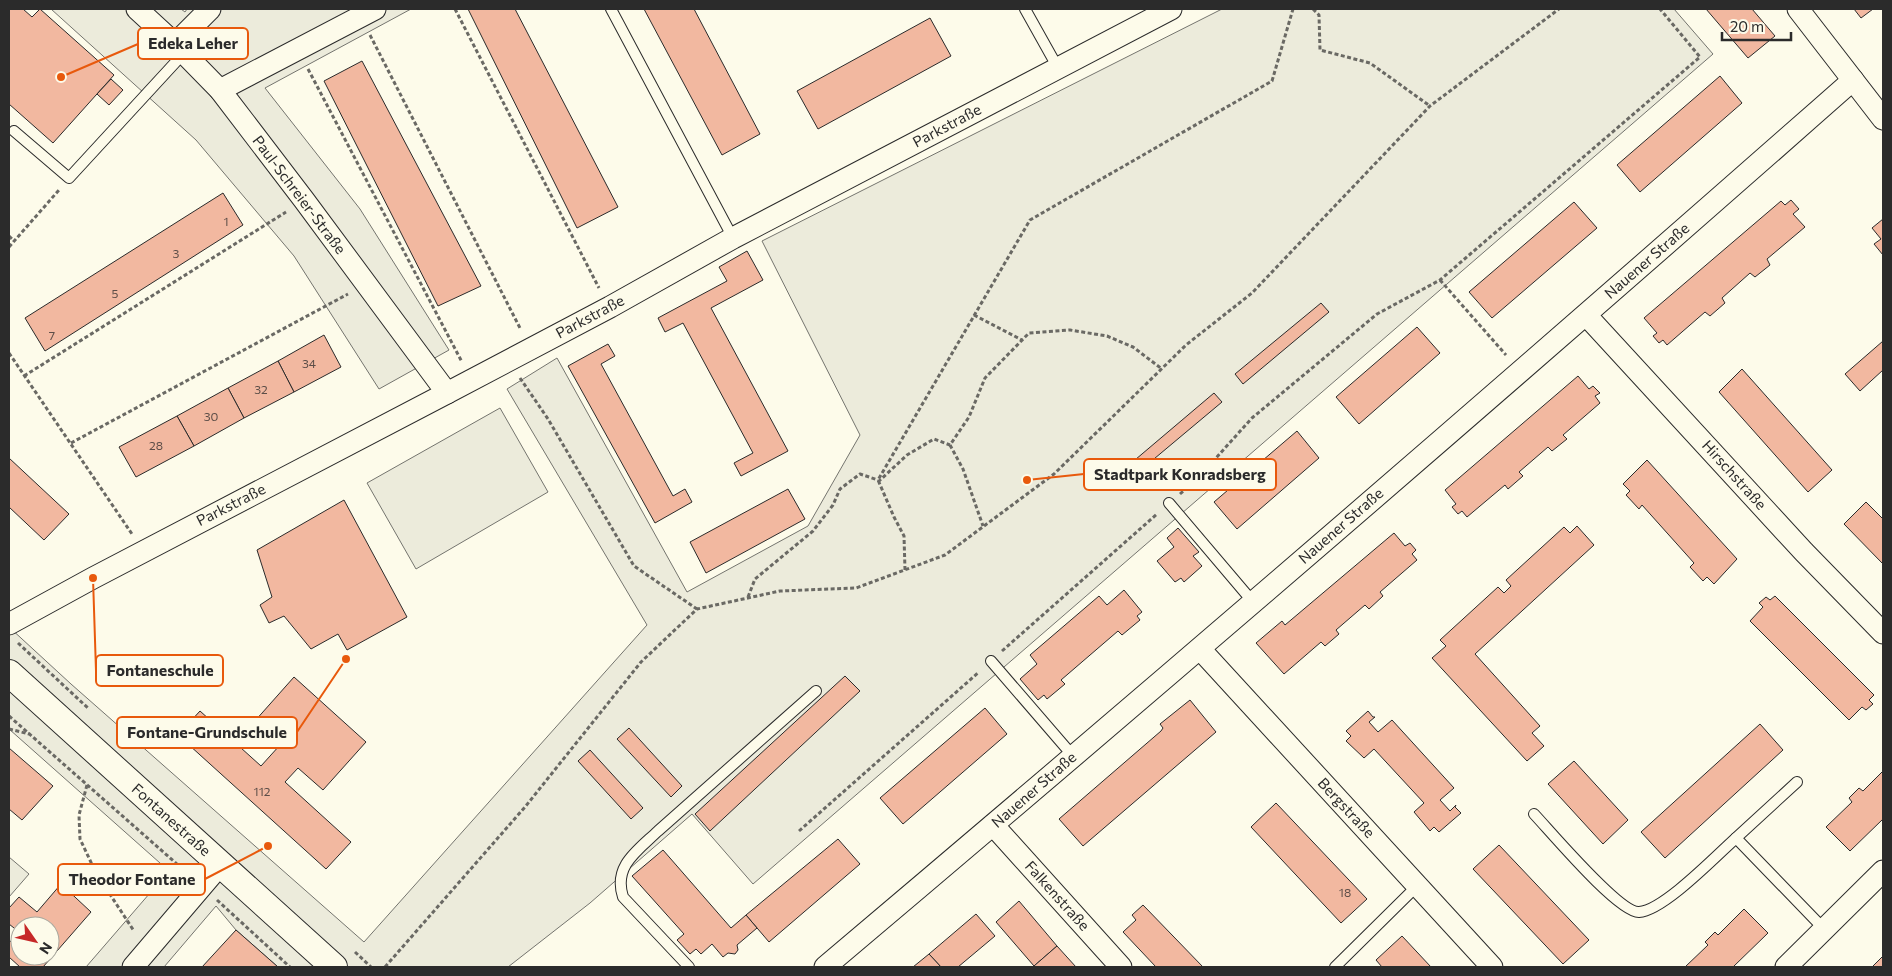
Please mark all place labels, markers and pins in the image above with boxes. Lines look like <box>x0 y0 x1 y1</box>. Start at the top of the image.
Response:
callout: Edeka Leher <box>138 28 248 59</box>
callout: Stadtpark Konradsberg <box>1084 459 1276 490</box>
callout: Fontaneschule <box>96 655 223 686</box>
callout: Fontane-Grundschule <box>117 717 297 748</box>
callout: Theodor Fontane <box>58 864 205 895</box>

